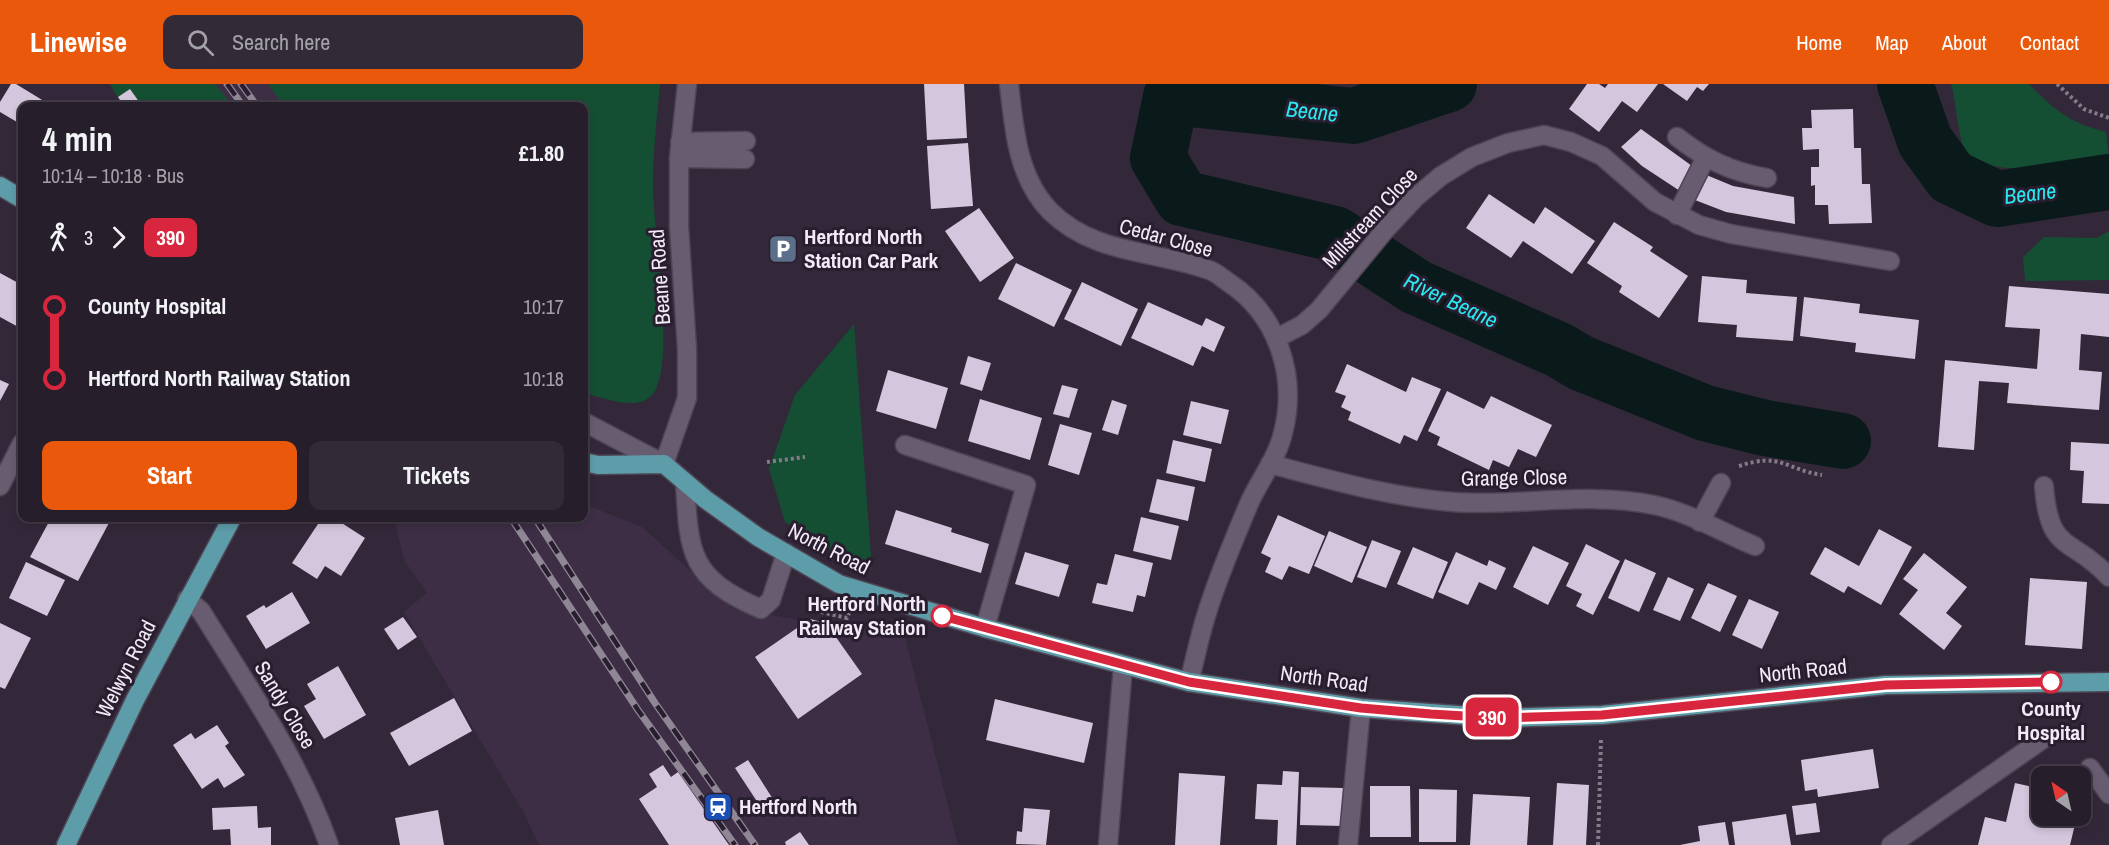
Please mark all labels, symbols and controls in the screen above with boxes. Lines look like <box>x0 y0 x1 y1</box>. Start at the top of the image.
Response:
search box <box>163 15 583 69</box>
text: Linewise <box>30 23 127 61</box>
icon: search <box>184 26 217 59</box>
text: Search here <box>232 27 330 57</box>
text: Home <box>1796 28 1842 57</box>
text: Map <box>1875 28 1909 57</box>
text: About <box>1942 28 1987 57</box>
text: Contact <box>2020 28 2079 57</box>
water label: Beane <box>1284 93 1340 129</box>
text: 4 min <box>42 117 113 161</box>
text: £1.80 <box>519 138 564 168</box>
street label: Millstream Close <box>1315 161 1424 274</box>
text: 10:14 – 10:18 · Bus <box>42 162 184 189</box>
water label: Beane <box>2002 175 2058 211</box>
street label: Cedar Close <box>1116 211 1216 264</box>
icon: walk <box>42 221 75 254</box>
icon: forward <box>102 221 135 254</box>
place label: Hertford North Station Car Park <box>804 222 938 275</box>
text: 390 <box>156 223 185 252</box>
text: 3 <box>84 224 93 251</box>
street label: Beane Road <box>642 228 677 326</box>
parking icon: Hertford North Station Car Park <box>767 233 799 265</box>
water label: River Beane <box>1399 265 1503 335</box>
text: County Hospital <box>88 291 226 321</box>
text: 10:17 <box>523 293 564 320</box>
text: Hertford North Railway Station <box>88 363 351 393</box>
text: 10:18 <box>523 365 564 392</box>
button: Start <box>42 441 297 510</box>
button: Tickets <box>309 441 564 510</box>
street label: Grange Close <box>1461 462 1567 493</box>
street label: North Road <box>783 516 875 581</box>
place label: Hertford North Railway Station <box>799 589 926 642</box>
marker: Hertford North Railway Station <box>931 605 953 627</box>
street label: Welwyn Road <box>89 615 163 723</box>
street label: North Road <box>1758 651 1848 690</box>
street label: Sandy Close <box>248 655 323 754</box>
street label: North Road <box>1278 658 1370 699</box>
marker: County Hospital <box>2040 671 2062 693</box>
place label: County Hospital <box>2017 694 2085 747</box>
line badge: 390 <box>1458 698 1526 736</box>
text: 390 <box>1478 703 1506 732</box>
north arrow <box>2031 766 2091 826</box>
map controls <box>2031 766 2091 826</box>
station icon: Hertford North <box>702 791 734 823</box>
place label: Hertford North <box>739 792 858 821</box>

